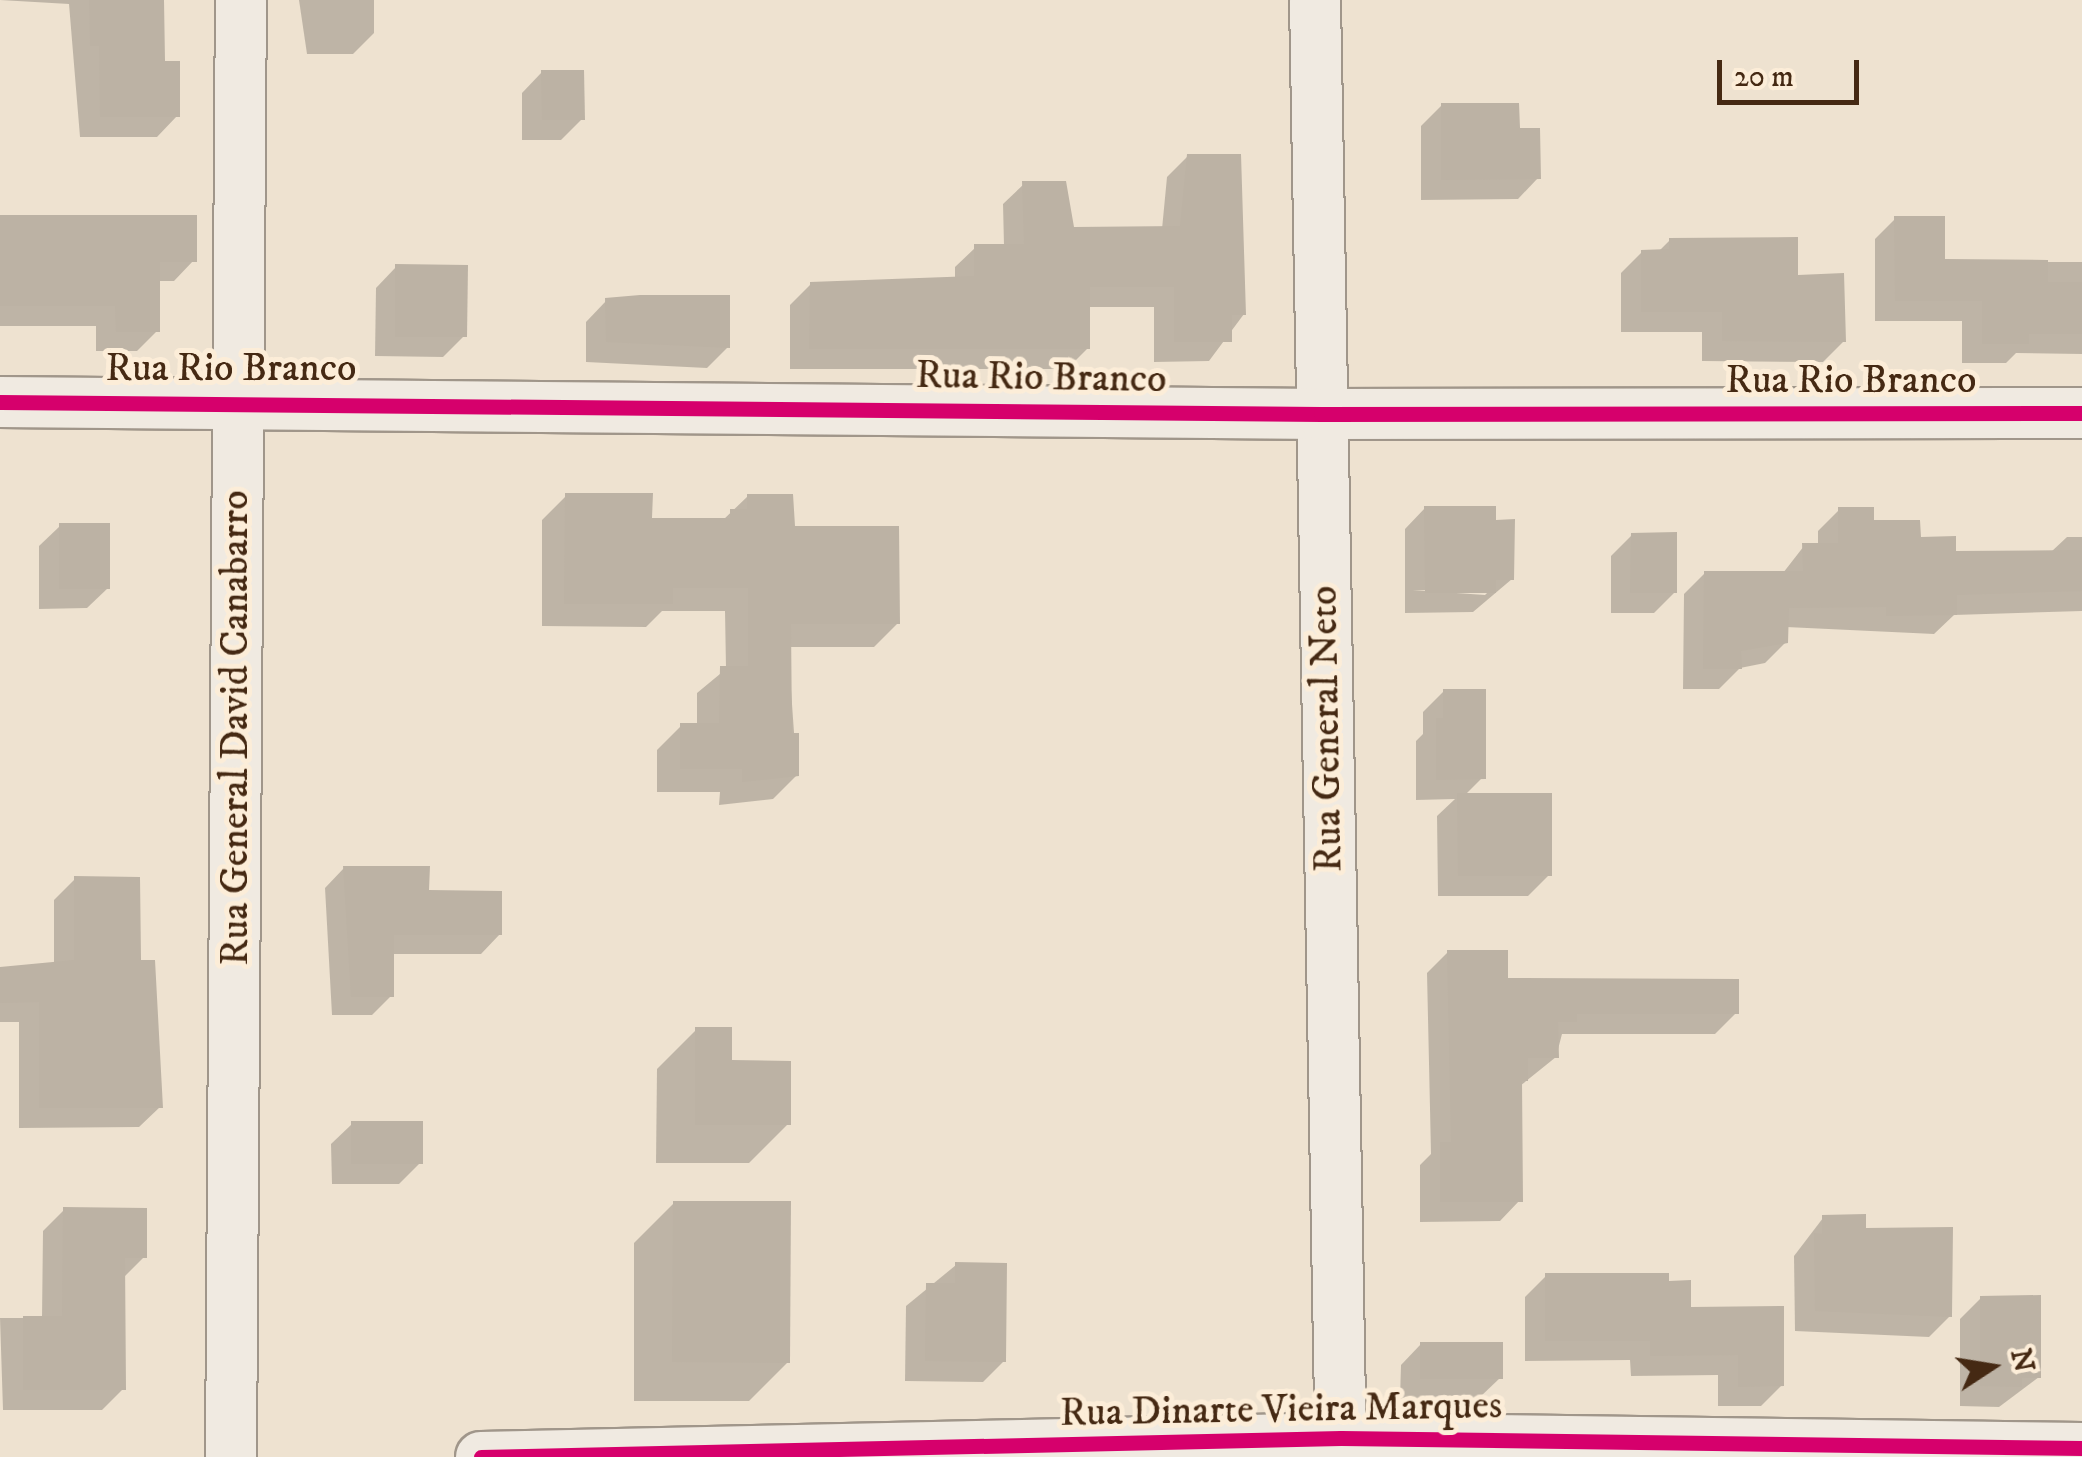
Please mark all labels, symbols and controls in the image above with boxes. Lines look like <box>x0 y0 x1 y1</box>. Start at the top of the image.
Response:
scale bar <box>1722 40 1864 102</box>
text: 20 m <box>1734 59 1794 96</box>
street label: Rua Rio Branco <box>106 345 356 393</box>
street label: Rua Rio Branco <box>915 352 1167 404</box>
street label: Rua Rio Branco <box>1726 357 1976 405</box>
street label: Rua General David Canabarro <box>212 490 260 966</box>
street label: Rua General Neto <box>1301 585 1353 873</box>
north arrow <box>1942 1317 2042 1417</box>
text: N <box>2002 1346 2041 1376</box>
street label: Rua Dinarte Vieira Marques <box>1059 1382 1503 1438</box>

